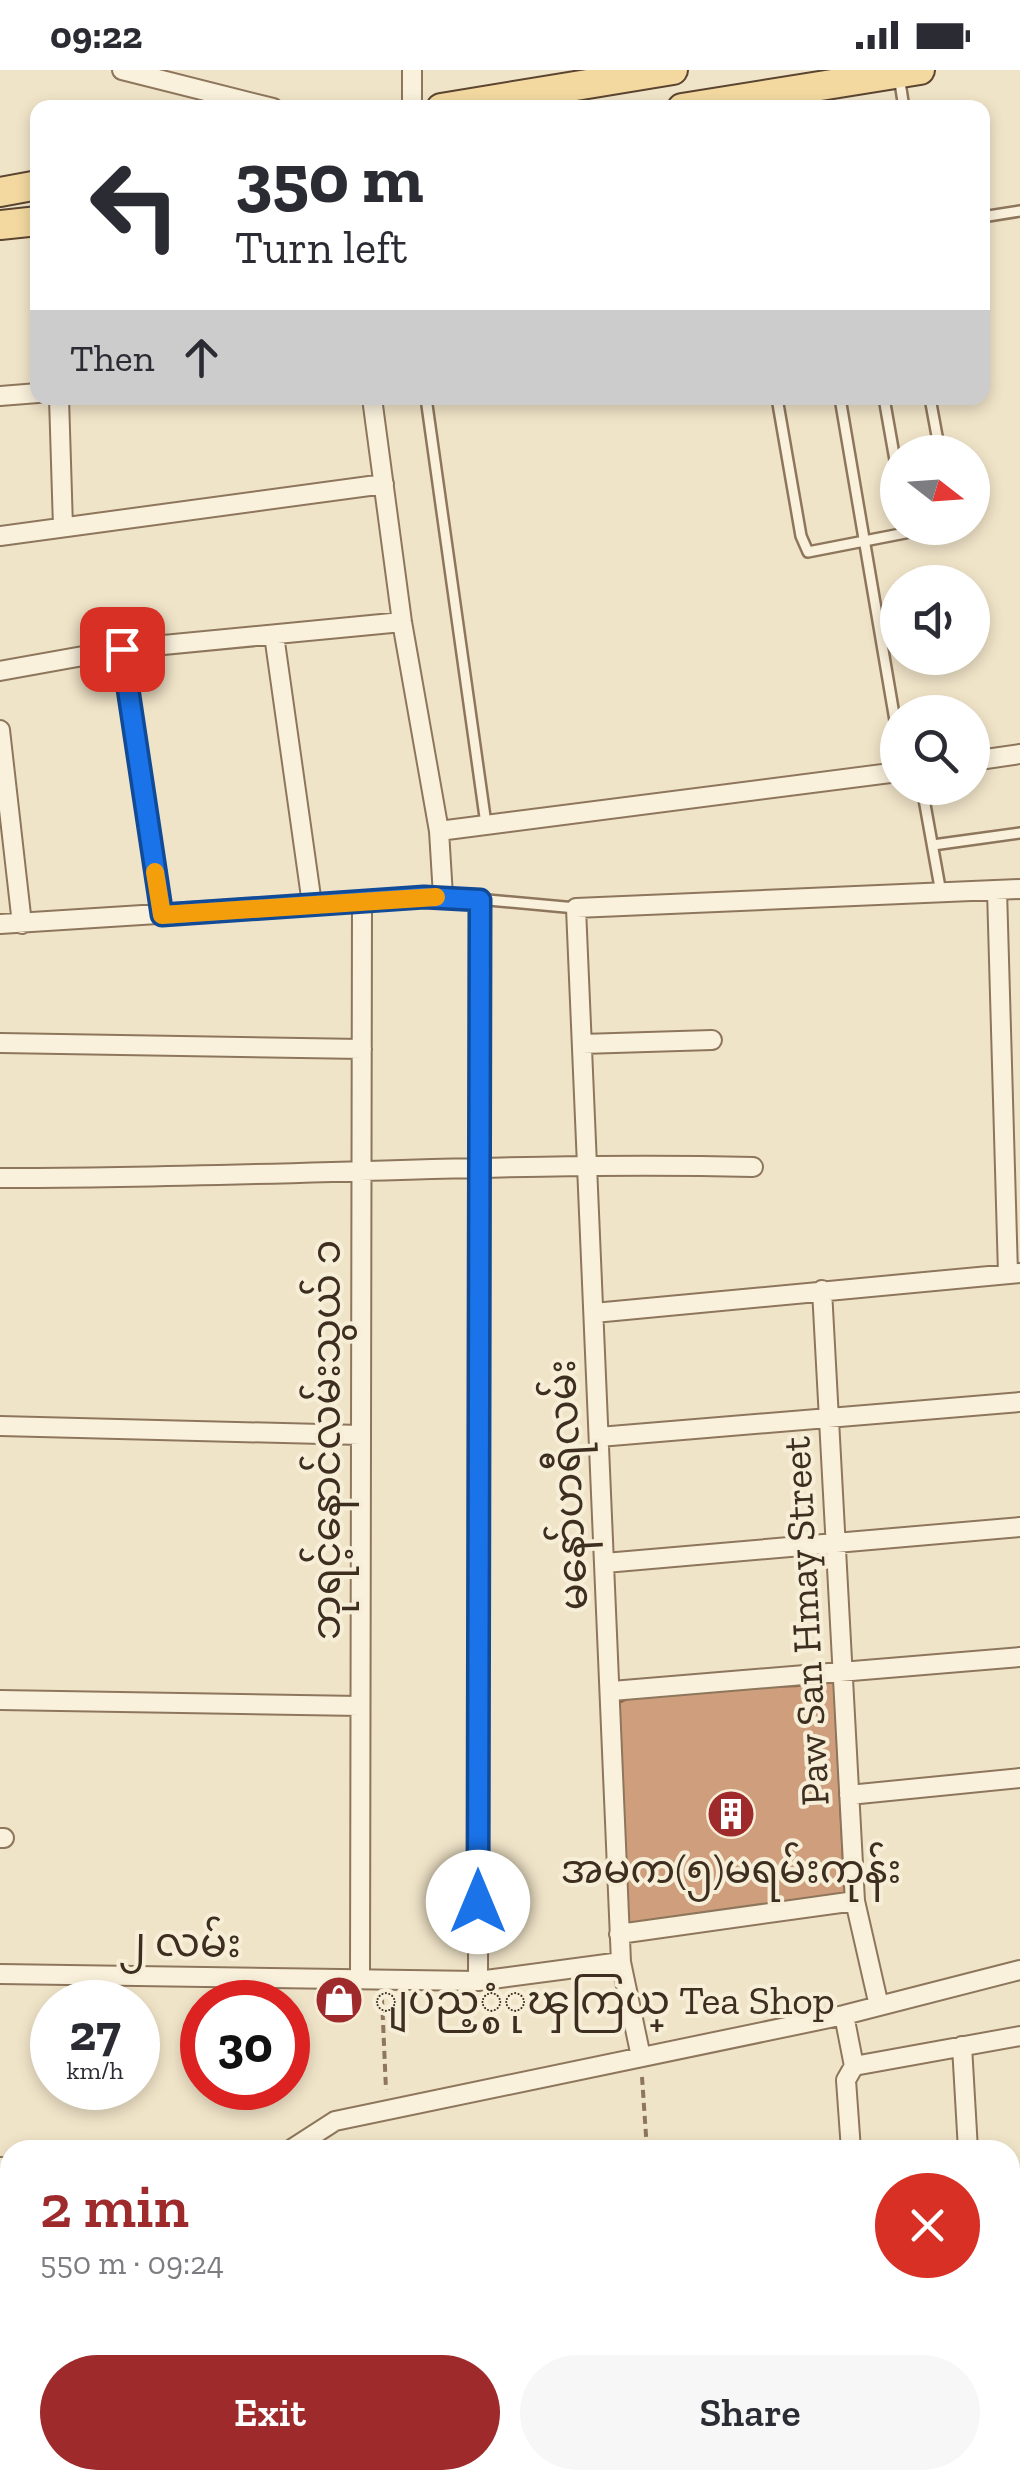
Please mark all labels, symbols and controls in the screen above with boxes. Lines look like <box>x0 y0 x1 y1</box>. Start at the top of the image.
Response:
text: 09:22 <box>50 12 142 58</box>
text: 350 m <box>235 136 424 220</box>
icon: left <box>70 140 200 270</box>
text: Turn left <box>235 221 407 275</box>
icon: ahead <box>174 330 229 385</box>
text: Then <box>70 335 154 381</box>
north arrow <box>880 435 990 545</box>
map controls <box>880 435 990 805</box>
button: sound <box>880 565 990 675</box>
pin <box>80 607 165 692</box>
icon: arrive <box>95 622 150 677</box>
button: search <box>880 695 990 805</box>
street label: ဘုရင့်နောင်လမ်းသွယ် ၁ <box>299 1240 359 1640</box>
street label: မနော်ဟရီလမ်း <box>533 1358 607 1612</box>
street label: Paw San Hmay Street <box>771 1435 839 1807</box>
building icon: အမက(၅)မရမ်းကုန်း <box>705 1788 757 1840</box>
place label: အမက(၅)မရမ်းကုန်း <box>561 1842 901 1902</box>
position arrow <box>426 1850 530 1954</box>
street label: ၂ လမ်း <box>118 1914 241 1976</box>
shop icon: ျပည့္စံုၾကြယ္ Tea Shop <box>313 1974 365 2026</box>
place label: ျပည့္စံုၾကြယ္ Tea Shop <box>374 1974 835 2034</box>
speed limit sign: 30 <box>180 1980 310 2110</box>
text: 27 <box>69 2003 121 2063</box>
text: km/h <box>66 2055 124 2085</box>
text: 2 min <box>40 2170 189 2242</box>
button: close <box>875 2173 980 2278</box>
text: 550 m · 09:24 <box>40 2244 224 2282</box>
button: Exit <box>40 2355 500 2470</box>
button: Share <box>520 2355 980 2470</box>

